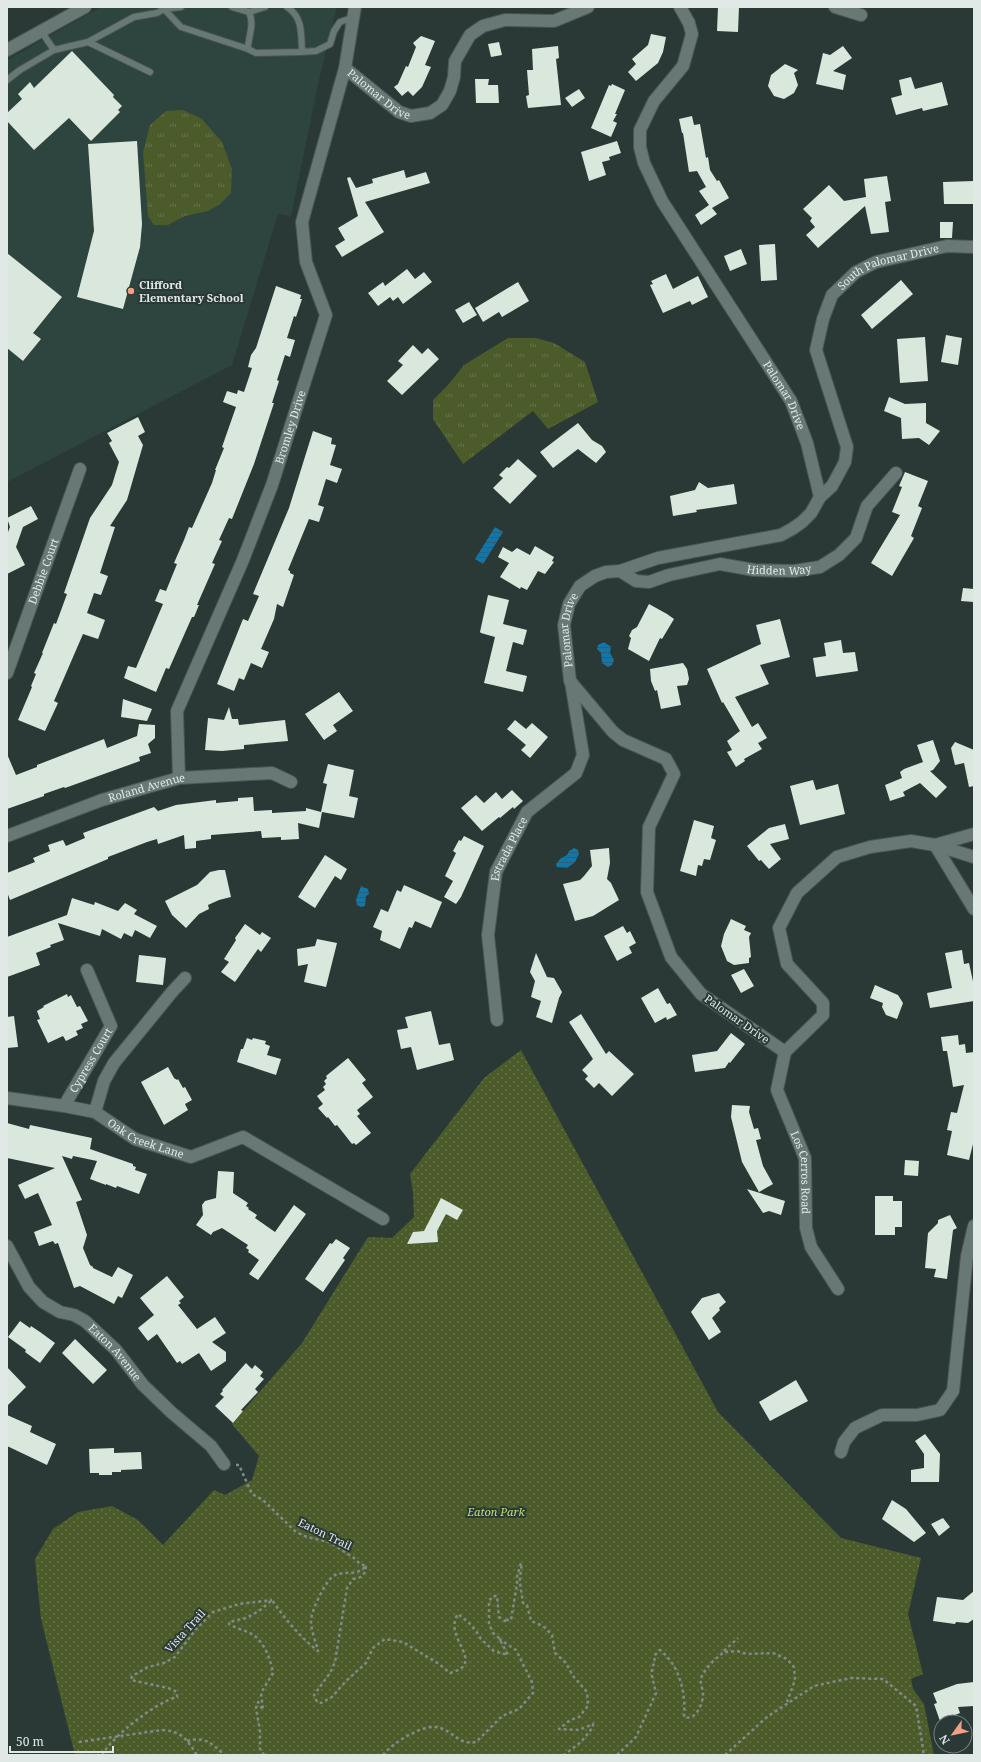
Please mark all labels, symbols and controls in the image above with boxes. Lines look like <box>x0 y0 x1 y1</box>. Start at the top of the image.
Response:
street label: Palomar Drive <box>344 65 413 122</box>
street label: South Palomar Drive <box>834 240 940 293</box>
place label: Clifford Elementary School <box>139 277 244 305</box>
marker: Clifford Elementary School <box>126 286 136 296</box>
street label: Palomar Drive <box>760 358 809 432</box>
street label: Bromley Drive <box>271 388 309 466</box>
street label: Debbie Court <box>24 536 62 606</box>
street label: Hidden Way <box>746 560 813 578</box>
street label: Palomar Drive <box>556 589 581 668</box>
street label: Roland Avenue <box>106 770 185 805</box>
street label: Estrada Place <box>487 814 530 882</box>
street label: Palomar Drive <box>702 991 773 1047</box>
street label: Cypress Court <box>66 1025 115 1095</box>
street label: Oak Creek Lane <box>105 1115 186 1161</box>
street label: Los Cerros Road <box>788 1128 814 1214</box>
street label: Eaton Avenue <box>85 1320 145 1384</box>
park label: Eaton Park <box>466 1504 526 1519</box>
street label: Eaton Trail <box>296 1514 355 1553</box>
street label: Vista Trail <box>161 1605 209 1656</box>
north arrow <box>933 1714 973 1754</box>
scale bar <box>10 1728 113 1754</box>
text: N <box>935 1732 953 1747</box>
text: 50 m <box>16 1733 44 1750</box>

